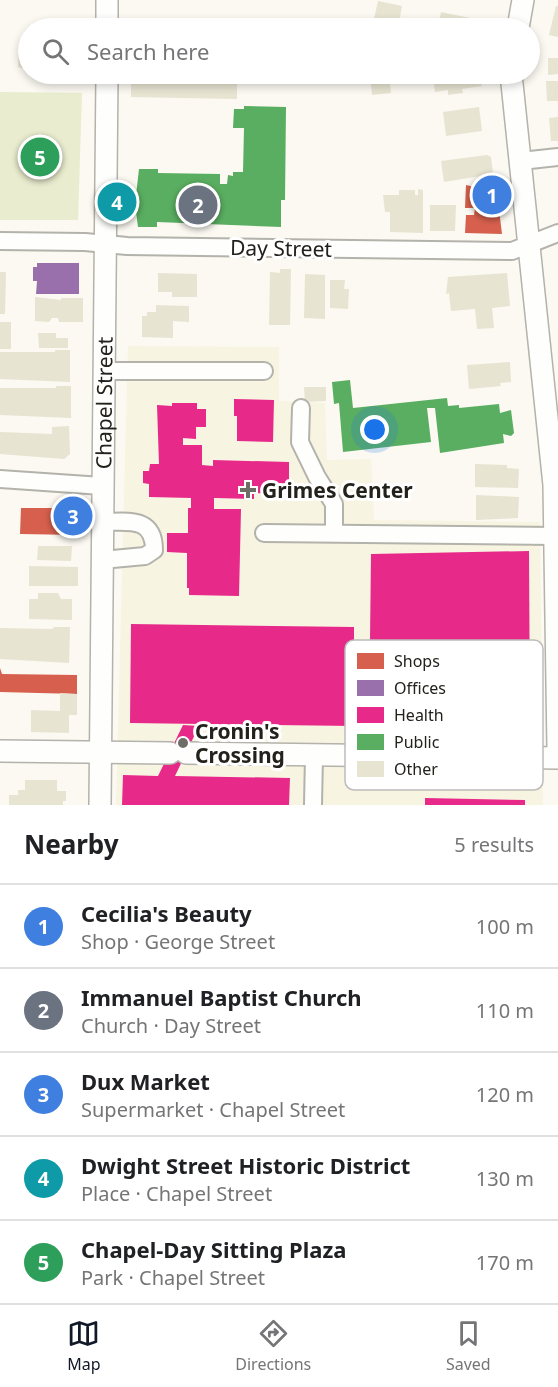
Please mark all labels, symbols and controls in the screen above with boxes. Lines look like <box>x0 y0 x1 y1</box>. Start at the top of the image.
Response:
search box <box>18 18 540 84</box>
icon: search <box>39 35 72 68</box>
text: Search here <box>87 36 209 66</box>
pin: 5 <box>20 134 60 180</box>
pin: 1 <box>472 172 512 218</box>
pin: 4 <box>98 180 136 224</box>
pin: 2 <box>178 182 218 228</box>
street label: Day Street <box>230 233 333 263</box>
street label: Chapel Street <box>89 336 118 469</box>
your location <box>360 415 389 444</box>
place label: Grimes Center <box>262 476 413 504</box>
marker: Grimes Center <box>239 481 257 499</box>
pin: 3 <box>54 494 92 538</box>
legend <box>345 640 543 790</box>
text: Shops <box>394 650 440 672</box>
text: Offices <box>394 677 446 699</box>
text: Health <box>394 704 444 726</box>
place label: Cronin's Crossing <box>195 717 285 769</box>
text: Public <box>394 731 440 753</box>
marker: Cronin's Crossing <box>176 736 190 750</box>
text: Other <box>394 758 438 780</box>
text: Nearby <box>24 826 119 862</box>
text: 5 results <box>454 831 534 858</box>
text: Cecilia's Beauty <box>81 898 252 928</box>
text: 1 <box>38 913 49 940</box>
text: 100 m <box>476 913 534 940</box>
text: Shop · George Street <box>81 928 275 955</box>
text: Immanuel Baptist Church <box>81 982 362 1012</box>
text: 2 <box>38 997 49 1024</box>
text: 110 m <box>476 997 534 1024</box>
text: Church · Day Street <box>81 1012 261 1039</box>
text: Dux Market <box>81 1066 210 1096</box>
text: 3 <box>38 1081 49 1108</box>
text: 120 m <box>476 1081 534 1108</box>
text: Supermarket · Chapel Street <box>81 1096 345 1123</box>
text: Dwight Street Historic District <box>81 1150 410 1180</box>
text: 4 <box>38 1165 49 1192</box>
text: 130 m <box>476 1165 534 1192</box>
text: Place · Chapel Street <box>81 1180 272 1207</box>
text: Chapel-Day Sitting Plaza <box>81 1234 347 1264</box>
text: 5 <box>38 1249 49 1276</box>
text: 170 m <box>476 1249 534 1276</box>
text: Park · Chapel Street <box>81 1264 265 1291</box>
tab: Map <box>67 1317 101 1375</box>
tab: Directions <box>235 1317 311 1375</box>
tab: Saved <box>446 1317 491 1375</box>

